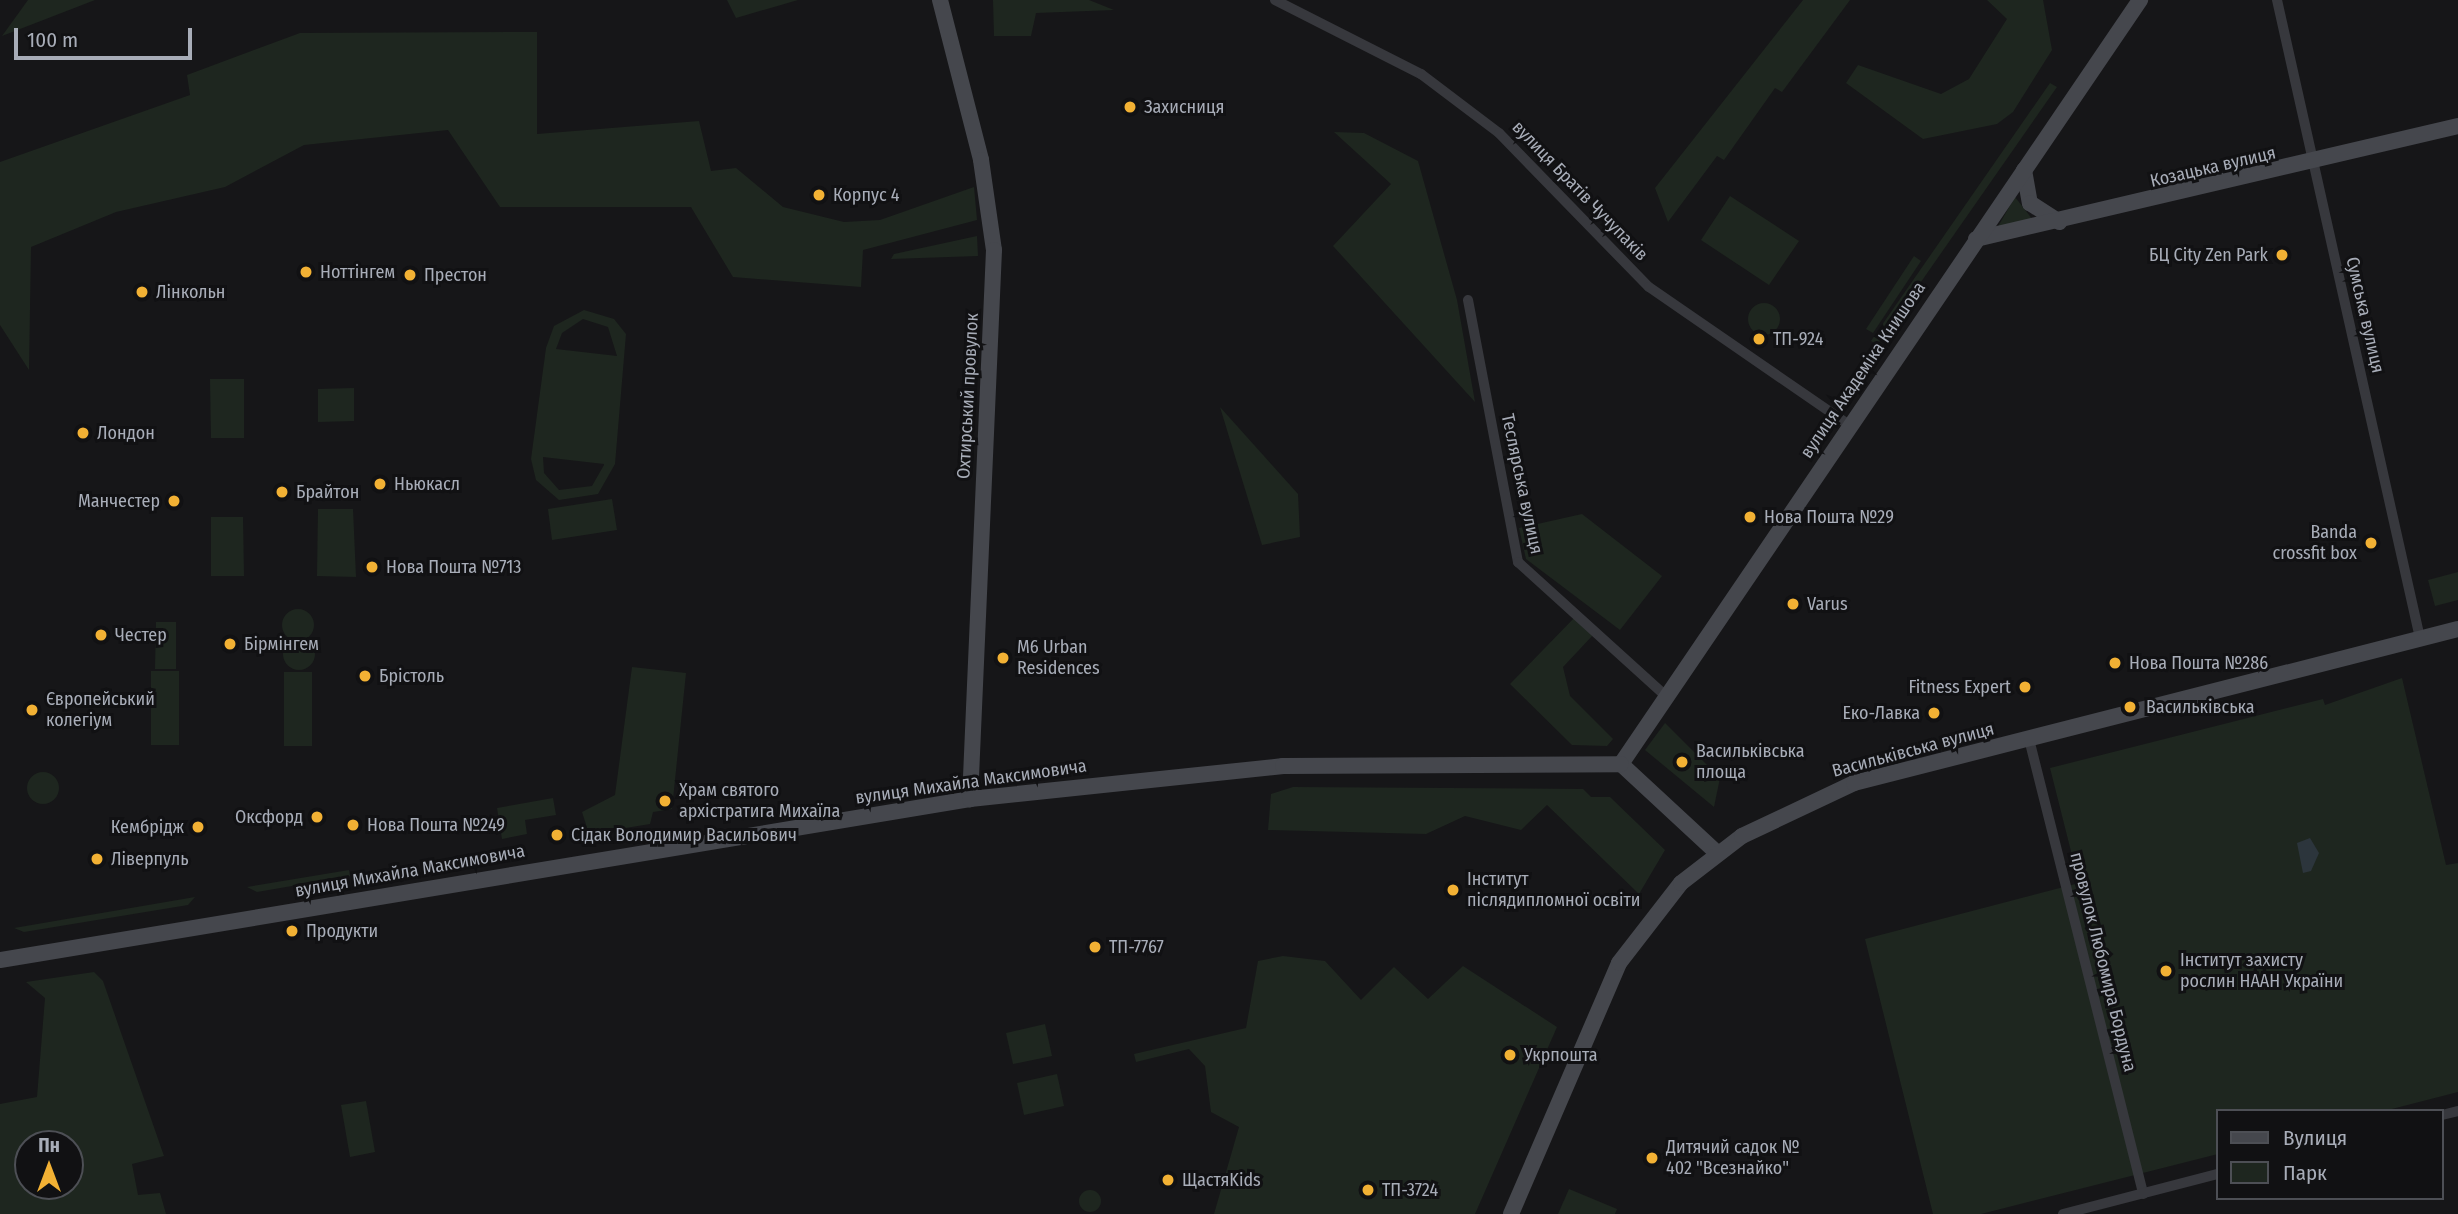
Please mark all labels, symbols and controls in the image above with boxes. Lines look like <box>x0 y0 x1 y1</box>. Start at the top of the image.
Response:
scale bar <box>18 14 196 58</box>
text: 100 m <box>27 27 78 53</box>
place label: Захисниця <box>1144 96 1224 118</box>
marker: Захисниця <box>1122 99 1138 115</box>
street label: вулиця Братів Чучупаків <box>1508 117 1652 265</box>
street label: Козацька вулиця <box>2148 142 2278 192</box>
place label: Корпус 4 <box>833 184 900 206</box>
marker: Корпус 4 <box>811 187 827 203</box>
place label: БЦ City Zen Park <box>2149 244 2268 266</box>
marker: БЦ City Zen Park <box>2274 247 2290 263</box>
street label: Сумська вулиця <box>2341 255 2389 375</box>
place label: Ноттінгем <box>320 261 395 283</box>
marker: Ноттінгем <box>298 264 314 280</box>
place label: Престон <box>424 264 487 286</box>
marker: Престон <box>402 267 418 283</box>
street label: вулиця Академіка Книшова <box>1796 278 1930 462</box>
place label: Лінкольн <box>156 281 225 303</box>
marker: Лінкольн <box>134 284 150 300</box>
street label: Охтирський провулок <box>953 313 983 479</box>
place label: ТП-924 <box>1773 328 1823 350</box>
marker: ТП-924 <box>1751 331 1767 347</box>
street label: Теслярська вулиця <box>1497 412 1547 556</box>
place label: Лондон <box>97 422 155 444</box>
marker: Лондон <box>75 425 91 441</box>
place label: Ньюкасл <box>394 473 460 495</box>
marker: Ньюкасл <box>372 476 388 492</box>
place label: Брайтон <box>296 481 359 503</box>
marker: Брайтон <box>274 484 290 500</box>
place label: Манчестер <box>78 490 160 512</box>
marker: Манчестер <box>166 493 182 509</box>
place label: Нова Пошта №29 <box>1764 506 1894 528</box>
marker: Нова Пошта №29 <box>1742 509 1758 525</box>
place label: Banda crossfit box <box>2273 522 2357 564</box>
marker: Banda crossfit box <box>2363 535 2379 551</box>
place label: Нова Пошта №713 <box>386 556 521 578</box>
marker: Нова Пошта №713 <box>364 559 380 575</box>
place label: Varus <box>1807 593 1848 615</box>
marker: Varus <box>1785 596 1801 612</box>
place label: Честер <box>115 624 167 646</box>
marker: Честер <box>93 627 109 643</box>
place label: Бірмінгем <box>244 633 319 655</box>
marker: Бірмінгем <box>222 636 238 652</box>
place label: M6 Urban Residences <box>1017 637 1100 680</box>
marker: M6 Urban Residences <box>995 650 1011 666</box>
place label: Нова Пошта №286 <box>2129 652 2268 674</box>
marker: Нова Пошта №286 <box>2107 655 2123 671</box>
place label: Брістоль <box>379 665 444 687</box>
marker: Брістоль <box>357 668 373 684</box>
place label: Fitness Expert <box>1909 676 2011 698</box>
marker: Fitness Expert <box>2017 679 2033 695</box>
place label: Європейський колегіум <box>46 689 155 732</box>
place label: Васильківська <box>2146 696 2255 718</box>
marker: Васильківська <box>2120 697 2140 717</box>
marker: Європейський колегіум <box>24 702 40 718</box>
place label: Еко-Лавка <box>1842 702 1920 724</box>
marker: Еко-Лавка <box>1926 705 1942 721</box>
street label: Васильківська вулиця <box>1830 718 1996 782</box>
place label: Васильківська площа <box>1696 741 1805 784</box>
marker: Васильківська площа <box>1674 754 1690 770</box>
street label: вулиця Михайла Максимовича <box>854 755 1088 809</box>
place label: Храм святого архістратига Михаїла <box>679 780 840 822</box>
marker: Храм святого архістратига Михаїла <box>657 793 673 809</box>
place label: Оксфорд <box>235 806 303 828</box>
marker: Оксфорд <box>309 809 325 825</box>
place label: Нова Пошта №249 <box>367 814 505 836</box>
place label: Кембрідж <box>111 816 184 838</box>
marker: Нова Пошта №249 <box>345 817 361 833</box>
marker: Кембрідж <box>190 819 206 835</box>
place label: Сідак Володимир Васильович <box>571 824 797 846</box>
marker: Сідак Володимир Васильович <box>549 827 565 843</box>
street label: вулиця Михайла Максимовича <box>293 840 527 902</box>
place label: Ліверпуль <box>111 848 189 870</box>
street label: провулок Любомира Бордуна <box>2065 850 2141 1074</box>
marker: Ліверпуль <box>89 851 105 867</box>
place label: Інститут післядипломної освіти <box>1467 869 1640 912</box>
marker: Інститут післядипломної освіти <box>1445 882 1461 898</box>
place label: Продукти <box>306 920 378 942</box>
marker: Продукти <box>284 923 300 939</box>
place label: ТП-7767 <box>1109 936 1164 958</box>
marker: ТП-7767 <box>1087 939 1103 955</box>
place label: Інститут захисту рослин НААН України <box>2180 950 2343 992</box>
marker: Інститут захисту рослин НААН України <box>2158 963 2174 979</box>
place label: Укрпошта <box>1524 1044 1598 1066</box>
marker: Укрпошта <box>1502 1047 1518 1063</box>
legend <box>2216 1109 2444 1200</box>
text: Вулиця <box>2283 1125 2347 1151</box>
north arrow <box>14 1130 84 1200</box>
text: Пн <box>38 1134 60 1157</box>
place label: Дитячий садок № 402 "Всезнайко" <box>1666 1137 1800 1180</box>
marker: Дитячий садок № 402 "Всезнайко" <box>1644 1150 1660 1166</box>
text: Парк <box>2283 1160 2327 1186</box>
place label: ЩастяKids <box>1182 1169 1261 1191</box>
marker: ЩастяKids <box>1160 1172 1176 1188</box>
place label: ТП-3724 <box>1382 1179 1438 1201</box>
marker: ТП-3724 <box>1360 1182 1376 1198</box>

